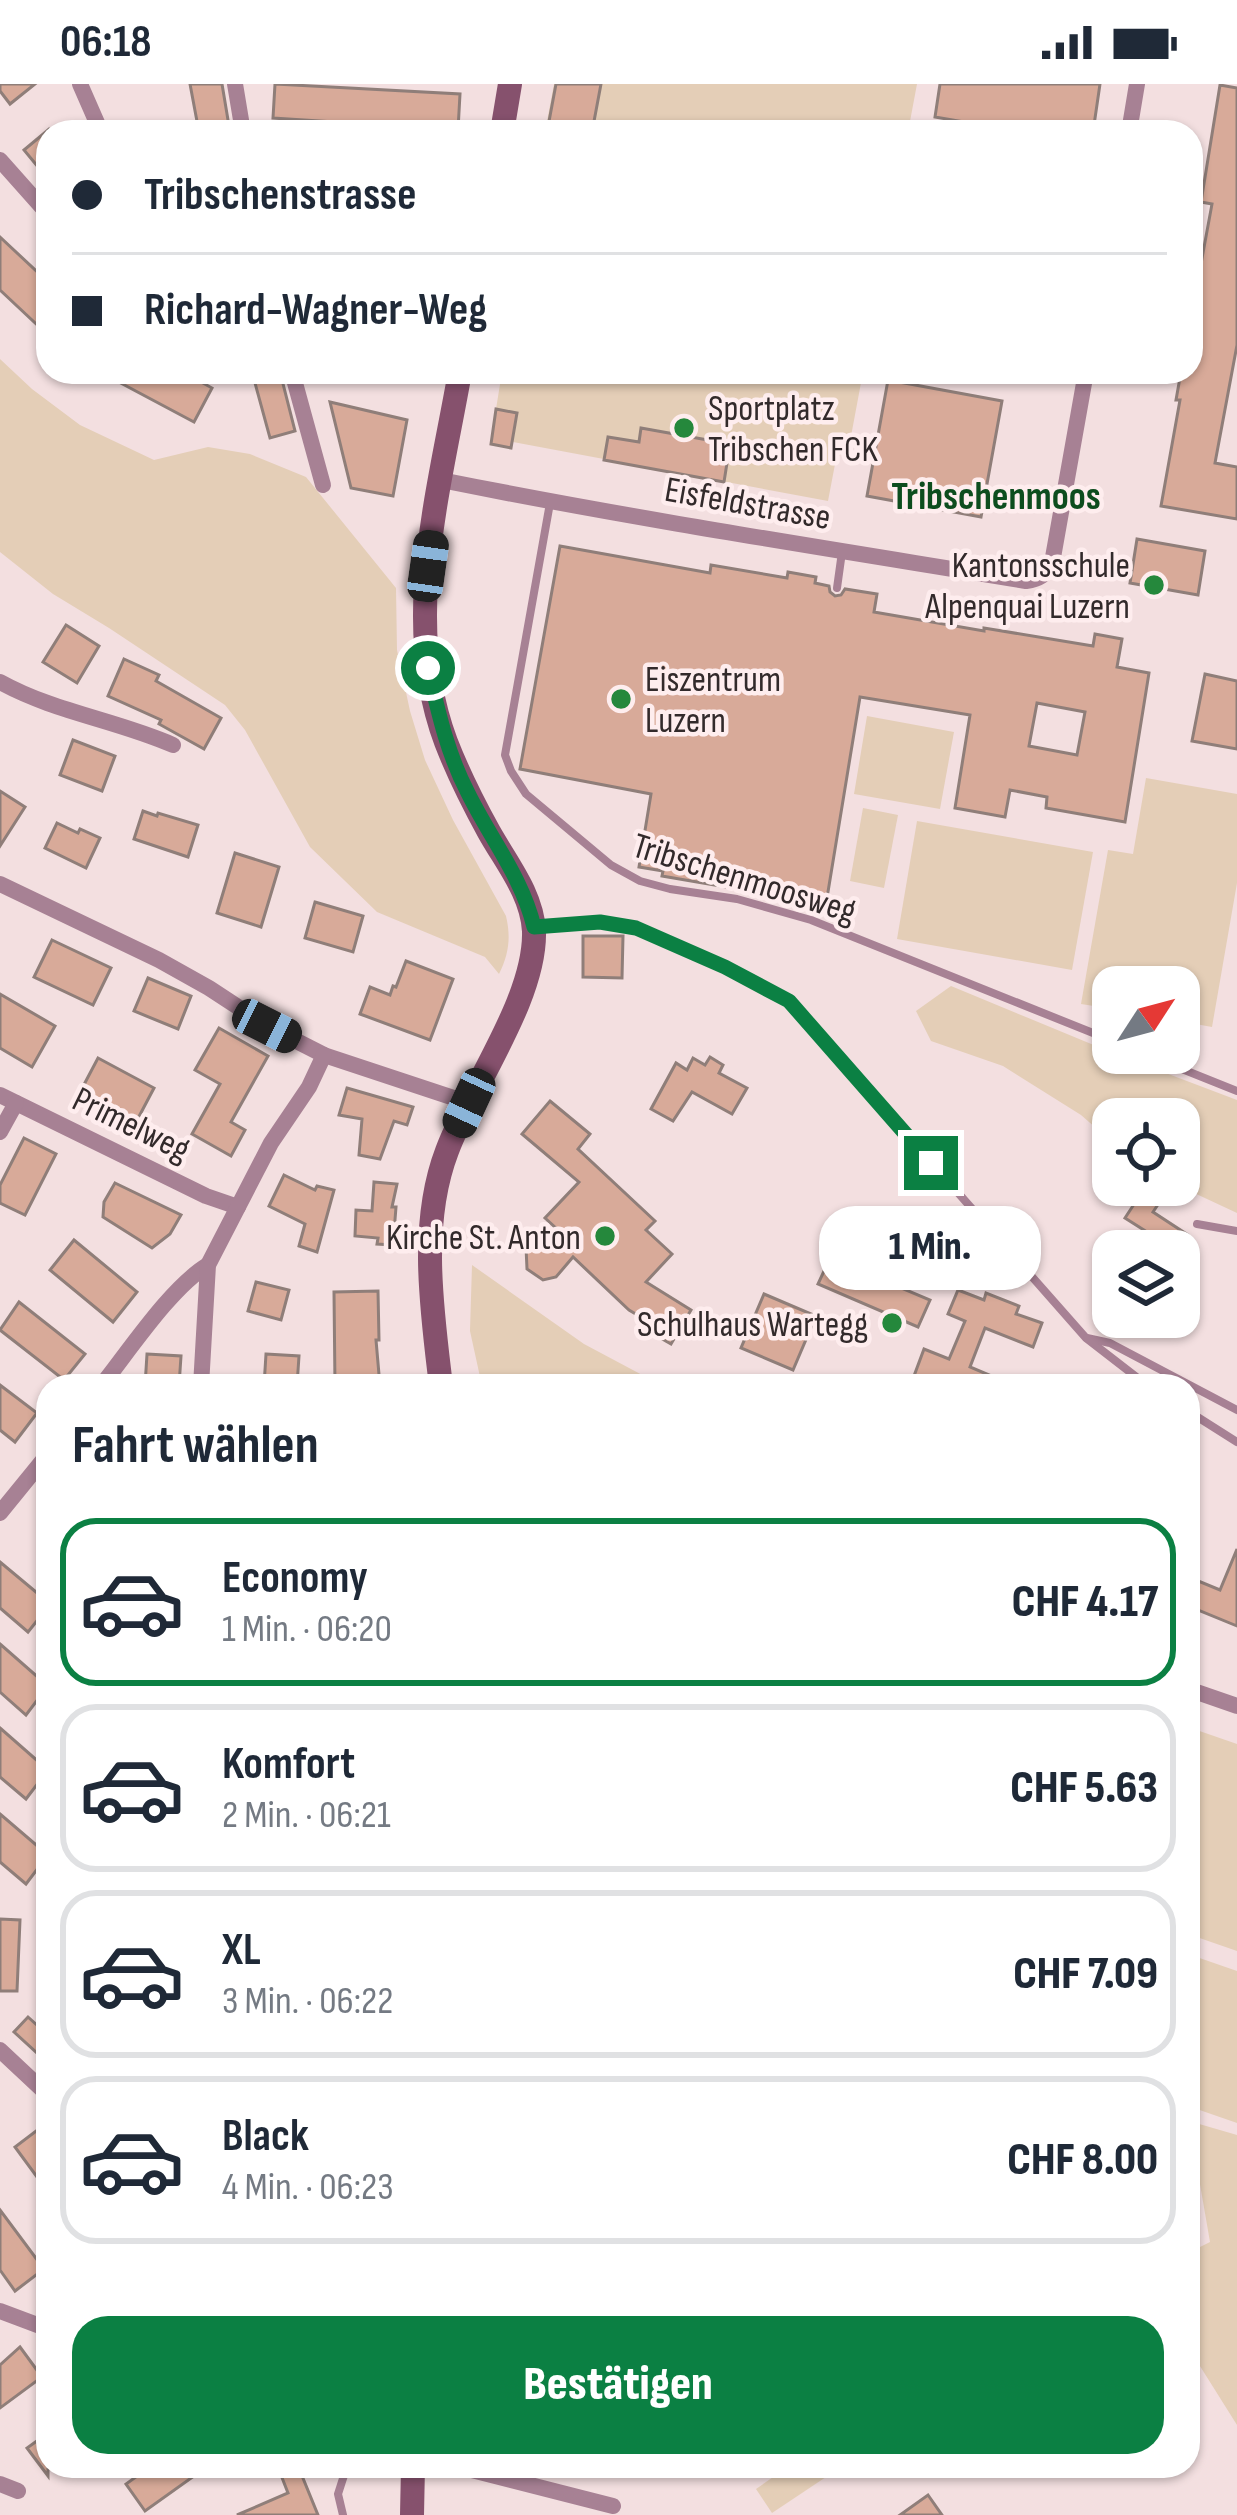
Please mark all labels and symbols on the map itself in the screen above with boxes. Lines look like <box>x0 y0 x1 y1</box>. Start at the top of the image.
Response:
place label: Sportplatz Tribschen FCK <box>708 388 878 472</box>
marker: Sportplatz Tribschen FCK <box>671 415 697 441</box>
street label: Eisfeldstrasse <box>661 469 834 540</box>
district label: Tribschenmoos <box>891 474 1101 521</box>
car <box>405 528 451 604</box>
place label: Kantonsschule Alpenquai Luzern <box>924 545 1130 629</box>
marker: Kantonsschule Alpenquai Luzern <box>1141 572 1167 598</box>
route start <box>401 641 455 695</box>
place label: Eiszentrum Luzern <box>645 659 781 743</box>
marker: Eiszentrum Luzern <box>608 686 634 712</box>
street label: Tribschenmoosweg <box>627 825 861 934</box>
north arrow <box>1092 966 1200 1074</box>
car <box>227 994 307 1058</box>
car <box>437 1063 501 1143</box>
street label: Primelweg <box>65 1078 197 1172</box>
route end <box>904 1136 958 1190</box>
callout: 1 Min. <box>820 1205 1042 1289</box>
place label: Kirche St. Anton <box>386 1217 581 1260</box>
marker: Kirche St. Anton <box>592 1223 618 1249</box>
place label: Schulhaus Wartegg <box>637 1304 868 1347</box>
marker: Schulhaus Wartegg <box>879 1310 905 1336</box>

